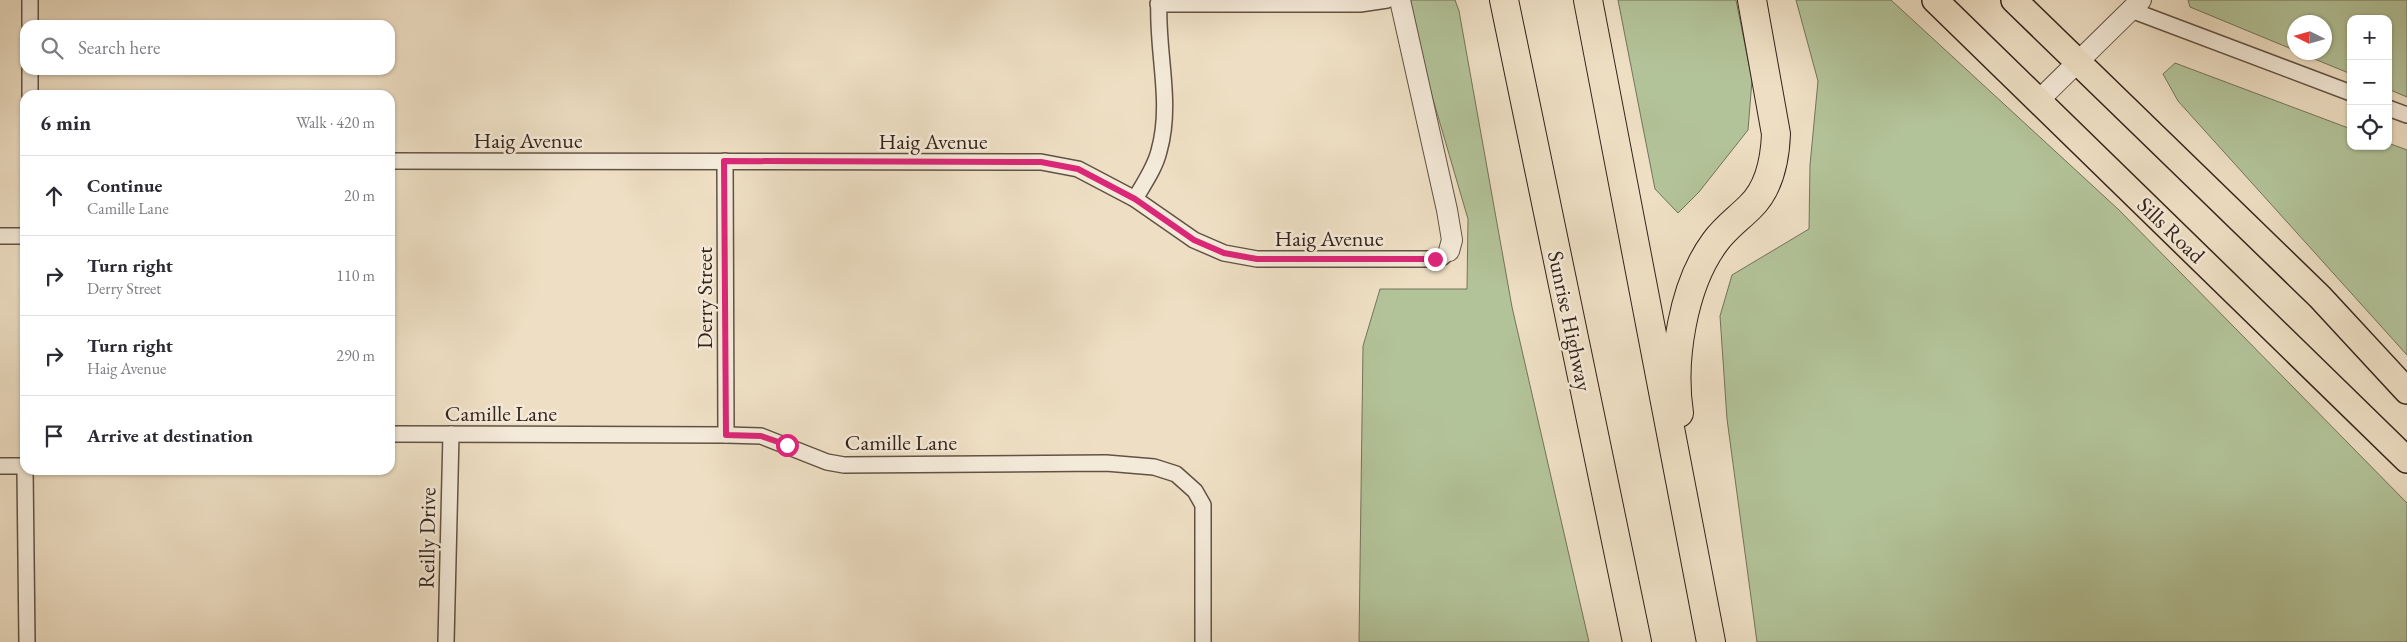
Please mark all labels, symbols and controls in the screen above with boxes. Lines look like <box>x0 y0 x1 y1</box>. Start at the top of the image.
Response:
north arrow <box>2287 15 2332 60</box>
map controls <box>2347 15 2392 150</box>
button: + <box>2347 15 2392 60</box>
search box <box>20 20 395 75</box>
icon: search <box>38 34 66 62</box>
text: Search here <box>78 35 160 60</box>
button: − <box>2347 60 2392 105</box>
button: locate <box>2347 105 2392 150</box>
text: 6 min <box>40 109 91 136</box>
text: Walk · 420 m <box>296 112 375 133</box>
street label: Haig Avenue <box>473 126 583 155</box>
street label: Haig Avenue <box>878 127 988 156</box>
text: Continue <box>87 173 162 198</box>
icon: ahead <box>40 182 68 210</box>
text: 20 m <box>344 185 375 206</box>
street label: Sills Road <box>2131 190 2212 270</box>
text: Camille Lane <box>87 198 169 219</box>
street label: Haig Avenue <box>1274 224 1384 253</box>
street label: Derry Street <box>690 247 719 349</box>
route end <box>1424 248 1447 271</box>
street label: Sunrise Highway <box>1541 248 1599 394</box>
text: Turn right <box>87 253 173 278</box>
icon: right <box>40 262 68 290</box>
text: 110 m <box>336 265 375 286</box>
text: Derry Street <box>87 278 161 299</box>
text: Turn right <box>87 333 173 358</box>
icon: right <box>40 342 68 370</box>
text: 290 m <box>336 345 375 366</box>
text: Haig Avenue <box>87 358 166 379</box>
street label: Camille Lane <box>445 399 558 428</box>
icon: arrive <box>40 422 68 450</box>
text: Arrive at destination <box>87 423 253 448</box>
street label: Camille Lane <box>845 428 958 457</box>
route start <box>776 434 799 457</box>
street label: Reilly Drive <box>412 487 442 589</box>

